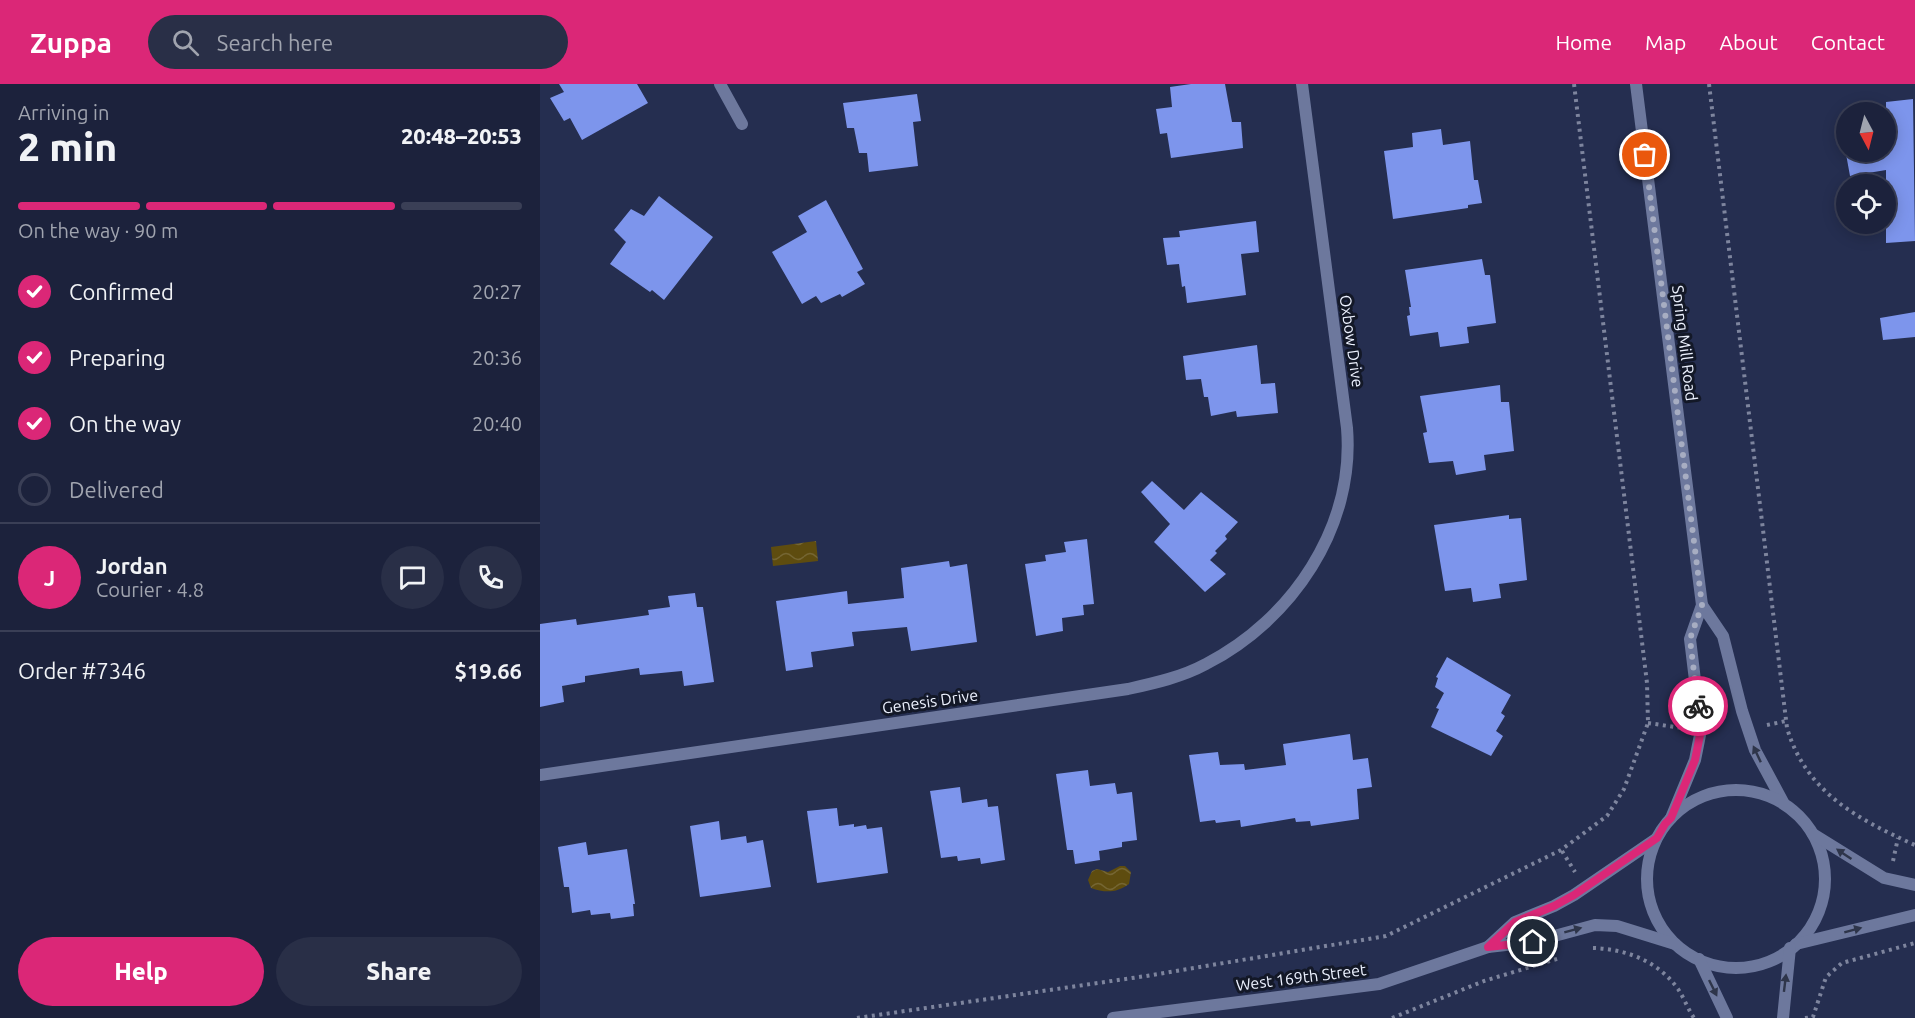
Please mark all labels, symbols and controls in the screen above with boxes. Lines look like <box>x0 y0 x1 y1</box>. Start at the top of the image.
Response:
search box <box>148 15 568 69</box>
icon: search <box>169 26 202 59</box>
text: Zuppa <box>30 27 112 58</box>
text: Search here <box>217 30 333 55</box>
text: Home <box>1555 30 1612 54</box>
text: Map <box>1645 30 1686 54</box>
text: About <box>1719 30 1778 54</box>
text: Contact <box>1811 30 1885 54</box>
text: Arriving in <box>18 101 109 124</box>
north arrow <box>1836 102 1896 162</box>
map controls <box>1836 102 1896 234</box>
text: 20:48–20:53 <box>401 123 522 148</box>
text: 2 min <box>18 125 117 168</box>
pin <box>1619 129 1670 180</box>
icon: bag <box>1628 138 1661 171</box>
button: locate <box>1836 174 1896 234</box>
text: On the way · 90 m <box>18 219 178 242</box>
icon: check <box>18 275 51 308</box>
text: Confirmed <box>69 279 174 304</box>
text: 20:27 <box>472 280 522 303</box>
street label: Spring Mill Road <box>1669 284 1701 402</box>
street label: Oxbow Drive <box>1337 294 1367 388</box>
icon: check <box>18 341 51 374</box>
text: Preparing <box>69 345 166 370</box>
text: 20:36 <box>472 346 522 369</box>
icon: check <box>18 407 51 440</box>
text: On the way <box>69 411 181 436</box>
text: 20:40 <box>472 412 522 435</box>
text: Delivered <box>69 477 164 502</box>
button: chat <box>381 546 444 609</box>
button: phone <box>459 546 522 609</box>
text: Jordan <box>96 553 168 578</box>
text: J <box>44 565 55 590</box>
text: Courier · 4.8 <box>96 578 204 601</box>
text: Order #7346 <box>18 658 146 683</box>
text: $19.66 <box>455 658 522 683</box>
courier <box>1668 676 1728 736</box>
street label: Genesis Drive <box>881 685 979 717</box>
icon: bike <box>1682 690 1715 723</box>
one-way arrow <box>1753 745 1762 762</box>
one-way arrow <box>1836 848 1852 860</box>
pin <box>1507 916 1558 967</box>
icon: home <box>1516 925 1549 958</box>
one-way arrow <box>1564 925 1583 935</box>
one-way arrow <box>1844 925 1862 934</box>
button: Help <box>18 937 264 1006</box>
button: Share <box>276 937 522 1006</box>
street label: West 169th Street <box>1235 960 1368 994</box>
one-way arrow <box>1780 974 1790 993</box>
one-way arrow <box>1708 980 1718 997</box>

